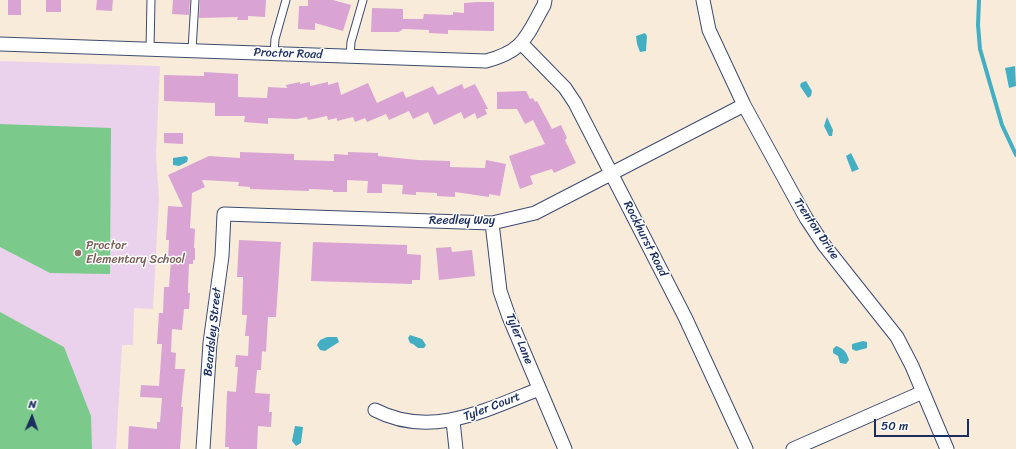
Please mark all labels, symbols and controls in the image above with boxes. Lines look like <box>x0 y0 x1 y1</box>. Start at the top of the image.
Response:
street label: Proctor Road <box>253 46 323 62</box>
street label: Trenton Drive <box>790 196 842 262</box>
street label: Rockhurst Road <box>620 199 670 279</box>
street label: Reedley Way <box>429 214 495 228</box>
place label: Proctor Elementary School <box>86 239 185 267</box>
marker: Proctor Elementary School <box>73 248 83 258</box>
street label: Beardsley Street <box>201 287 225 377</box>
street label: Tyler Lane <box>502 311 536 367</box>
street label: Tyler Court <box>462 390 522 424</box>
text: N <box>28 395 37 414</box>
north arrow <box>12 397 52 437</box>
scale bar <box>876 411 971 437</box>
text: 50 m <box>881 415 908 437</box>

